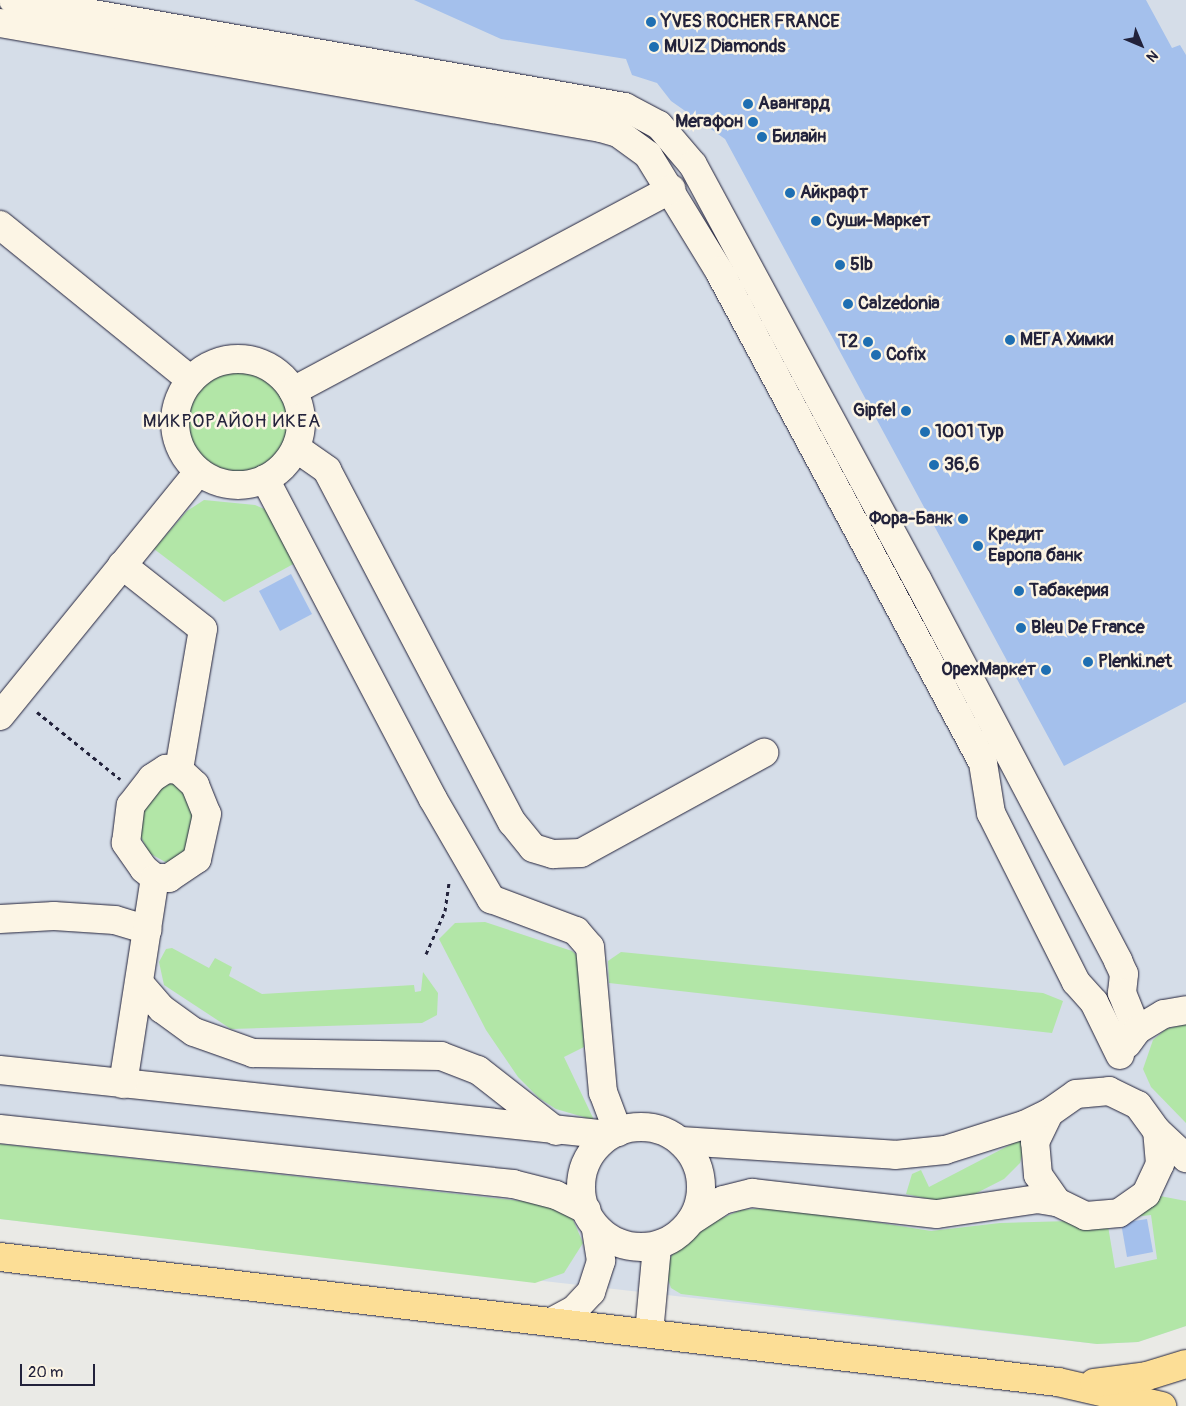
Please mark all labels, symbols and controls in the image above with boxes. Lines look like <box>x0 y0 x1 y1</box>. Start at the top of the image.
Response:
place label: YVES ROCHER FRANCE <box>661 11 840 33</box>
marker: YVES ROCHER FRANCE <box>645 16 657 28</box>
north arrow <box>1116 20 1166 70</box>
place label: MUIZ Diamonds <box>664 36 786 58</box>
marker: MUIZ Diamonds <box>648 41 660 53</box>
text: N <box>1143 47 1161 65</box>
place label: Авангард <box>758 93 830 115</box>
marker: Авангард <box>742 98 754 110</box>
place label: Мегафон <box>675 111 743 133</box>
marker: Мегафон <box>747 116 759 128</box>
place label: Билайн <box>772 126 826 148</box>
marker: Билайн <box>756 131 768 143</box>
place label: Айкрафт <box>800 182 868 204</box>
marker: Айкрафт <box>784 187 796 199</box>
place label: Суши-Маркет <box>826 210 930 232</box>
marker: Суши-Маркет <box>810 215 822 227</box>
place label: 5lb <box>850 254 873 276</box>
marker: 5lb <box>834 259 846 271</box>
place label: Calzedonia <box>858 293 940 315</box>
marker: Calzedonia <box>842 298 854 310</box>
place label: МЕГА Химки <box>1020 329 1113 351</box>
place label: T2 <box>838 331 858 353</box>
marker: МЕГА Химки <box>1004 334 1016 346</box>
marker: T2 <box>862 336 874 348</box>
place label: Cofix <box>886 344 926 366</box>
marker: Cofix <box>870 349 882 361</box>
place label: Gipfel <box>853 400 896 422</box>
marker: Gipfel <box>900 405 912 417</box>
district label: МИКРОРАЙОН ИКЕА <box>141 411 323 433</box>
place label: 1001 Тур <box>935 421 1004 443</box>
marker: 1001 Тур <box>919 426 931 438</box>
place label: 36,6 <box>944 454 980 476</box>
marker: 36,6 <box>928 459 940 471</box>
place label: Фора-Банк <box>869 508 953 530</box>
marker: Фора-Банк <box>957 513 969 525</box>
place label: Кредит Европа банк <box>988 525 1083 568</box>
marker: Кредит Европа банк <box>972 540 984 552</box>
place label: Табакерия <box>1029 580 1109 602</box>
marker: Табакерия <box>1013 585 1025 597</box>
place label: Bleu De France <box>1031 617 1145 639</box>
marker: Bleu De France <box>1015 622 1027 634</box>
place label: Plenki.net <box>1098 651 1172 673</box>
marker: Plenki.net <box>1082 656 1094 668</box>
place label: ОрехМаркет <box>941 659 1036 681</box>
marker: ОрехМаркет <box>1040 664 1052 676</box>
scale bar <box>22 1354 98 1386</box>
text: 20 m <box>28 1363 63 1382</box>

